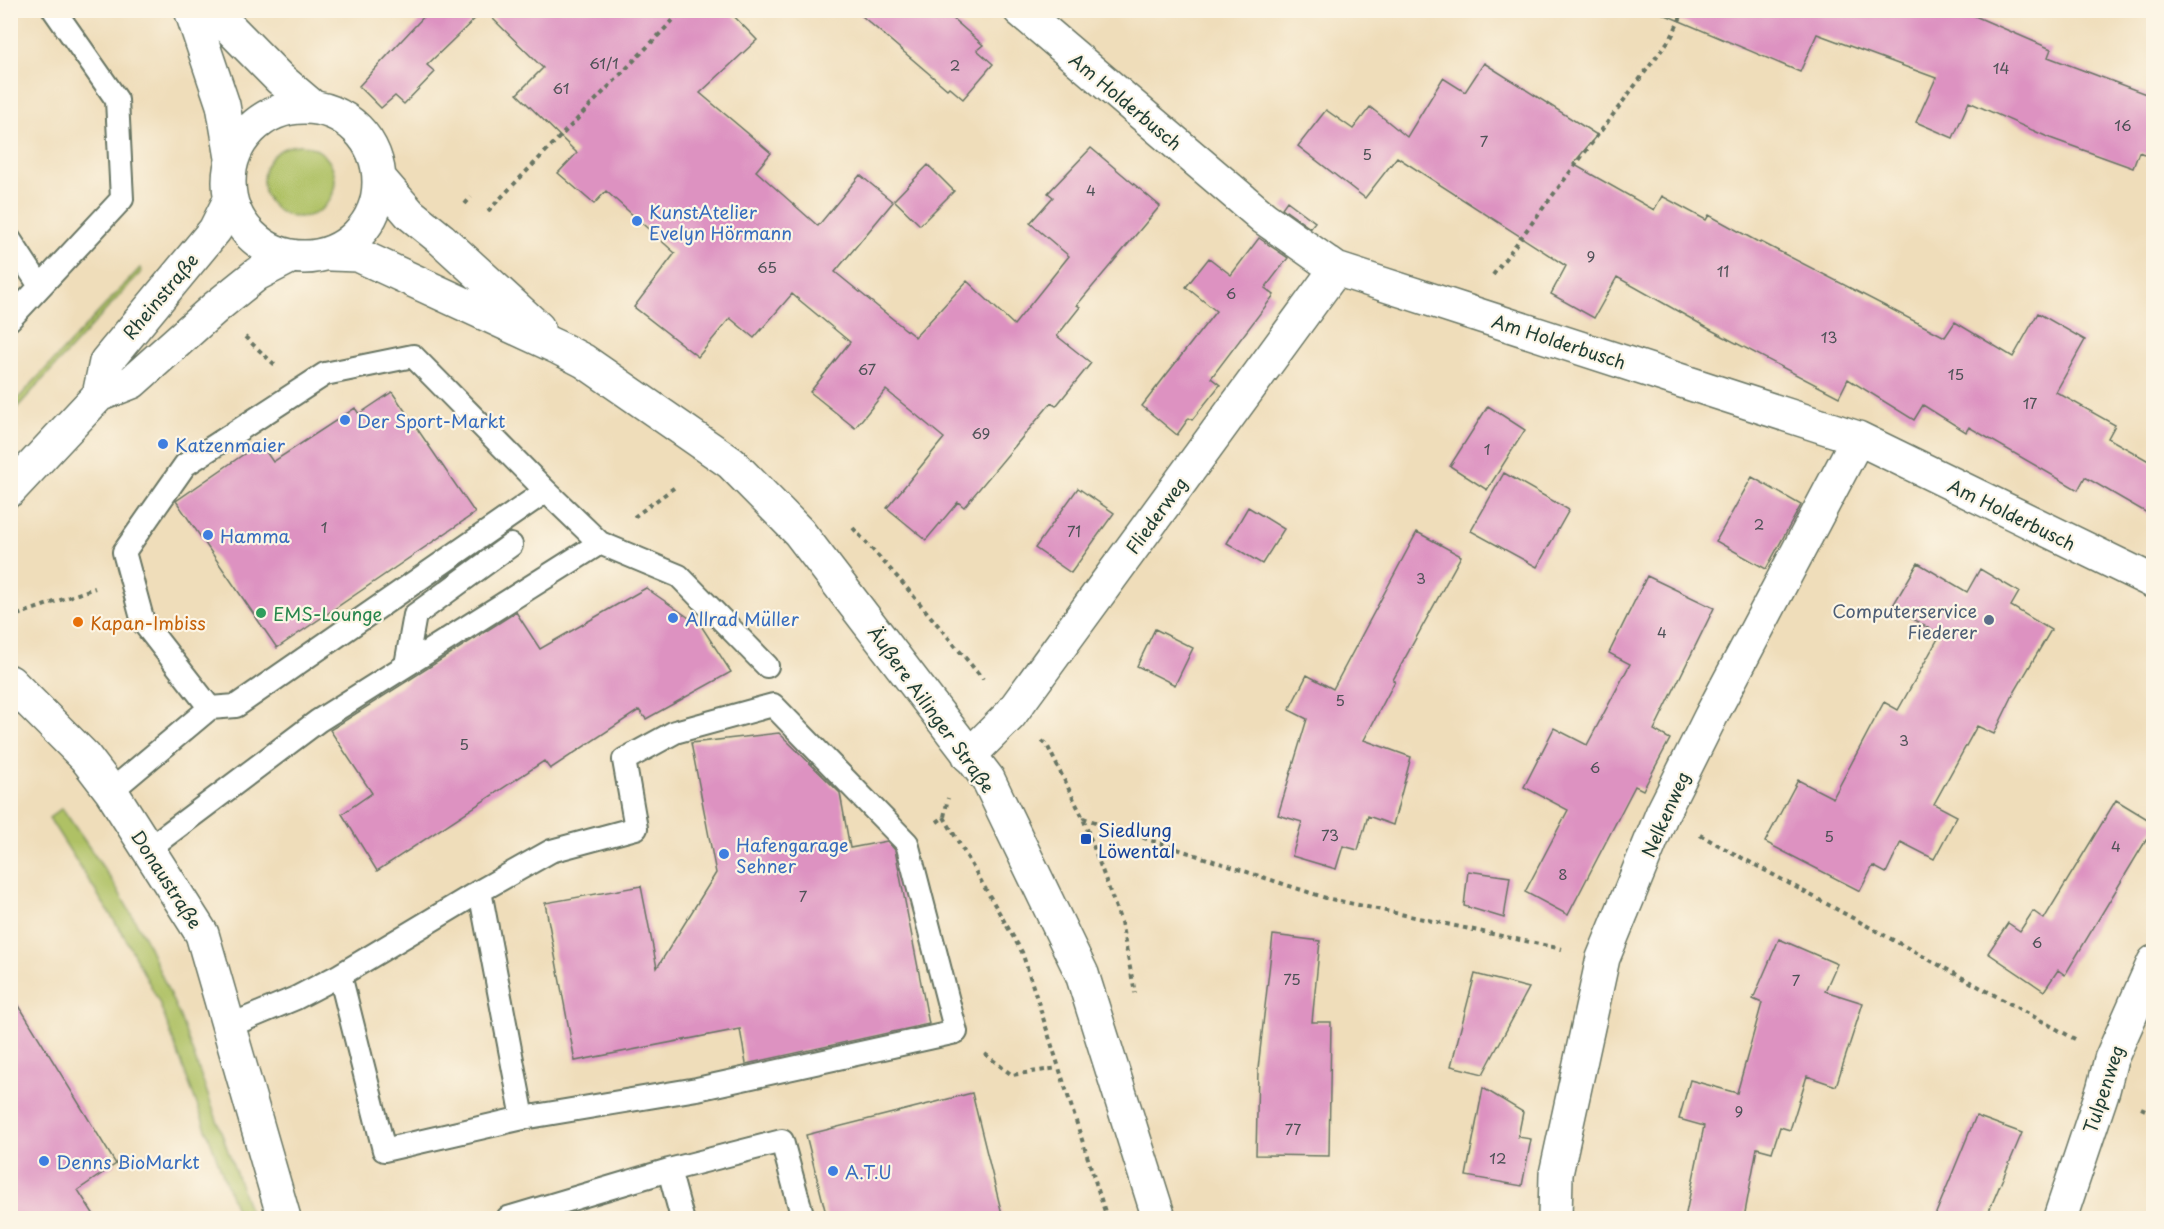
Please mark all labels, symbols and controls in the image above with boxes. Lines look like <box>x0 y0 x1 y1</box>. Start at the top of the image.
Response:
street label: Am Holderbusch <box>1064 46 1188 156</box>
house number: 61/1 <box>589 51 619 74</box>
house number: 2 <box>950 53 960 76</box>
house number: 14 <box>1993 56 2009 79</box>
house number: 61 <box>553 76 569 99</box>
house number: 16 <box>2114 113 2132 136</box>
house number: 7 <box>1480 129 1489 152</box>
house number: 5 <box>1362 142 1372 165</box>
house number: 4 <box>1086 178 1096 201</box>
place label: KunstAtelier Evelyn Hörmann <box>649 198 792 246</box>
marker: KunstAtelier Evelyn Hörmann <box>630 214 644 228</box>
house number: 9 <box>1587 244 1595 267</box>
street label: Rheinstraße <box>116 247 204 345</box>
house number: 65 <box>757 255 777 278</box>
house number: 11 <box>1717 259 1729 282</box>
house number: 6 <box>1226 281 1236 304</box>
street label: Am Holderbusch <box>1489 307 1629 375</box>
house number: 13 <box>1821 325 1837 348</box>
house number: 67 <box>858 357 877 380</box>
house number: 15 <box>1948 362 1964 385</box>
house number: 17 <box>2023 391 2037 414</box>
place label: Der Sport-Markt <box>357 407 505 434</box>
marker: Der Sport-Markt <box>338 413 352 427</box>
house number: 69 <box>972 421 990 444</box>
place label: Katzenmaier <box>175 431 286 458</box>
marker: Katzenmaier <box>156 437 170 451</box>
house number: 1 <box>1484 437 1490 460</box>
street label: Fliederweg <box>1119 471 1193 559</box>
street label: Am Holderbusch <box>1944 471 2080 557</box>
house number: 2 <box>1754 512 1764 535</box>
house number: 1 <box>321 515 327 538</box>
house number: 71 <box>1067 519 1081 542</box>
place label: Hamma <box>220 522 291 549</box>
marker: Hamma <box>201 528 215 542</box>
house number: 3 <box>1416 566 1426 589</box>
place label: Computerservice Fiederer <box>1832 597 1978 645</box>
place label: EMS-Lounge <box>273 600 382 627</box>
place label: Allrad Müller <box>685 605 799 632</box>
marker: EMS-Lounge <box>254 606 268 620</box>
place label: Kapan-Imbiss <box>90 609 206 636</box>
marker: Allrad Müller <box>666 611 680 625</box>
marker: Computerservice Fiederer <box>1982 613 1996 627</box>
marker: Kapan-Imbiss <box>71 615 85 629</box>
street label: Äußere Ailinger Straße <box>862 620 1002 798</box>
house number: 4 <box>1657 620 1667 643</box>
house number: 5 <box>1335 688 1345 711</box>
house number: 3 <box>1899 728 1909 751</box>
house number: 5 <box>459 732 469 755</box>
house number: 6 <box>1590 755 1600 778</box>
street label: Nelkenweg <box>1634 767 1696 861</box>
place label: Siedlung Löwental <box>1098 816 1175 864</box>
house number: 73 <box>1321 823 1339 846</box>
street label: Donaustraße <box>125 824 209 934</box>
house number: 5 <box>1824 824 1834 847</box>
place label: Hafengarage Sehner <box>736 831 849 879</box>
marker: Siedlung Löwental <box>1079 832 1093 846</box>
house number: 4 <box>2111 834 2121 857</box>
marker: Hafengarage Sehner <box>717 847 731 861</box>
house number: 8 <box>1558 862 1568 885</box>
house number: 7 <box>799 884 808 907</box>
house number: 6 <box>2032 930 2042 953</box>
house number: 75 <box>1283 967 1301 990</box>
house number: 7 <box>1792 968 1801 991</box>
street label: Tulpenweg <box>2076 1041 2130 1137</box>
house number: 9 <box>1735 1099 1743 1122</box>
house number: 77 <box>1285 1117 1301 1140</box>
house number: 12 <box>1489 1146 1507 1169</box>
place label: Denns BioMarkt <box>56 1148 200 1175</box>
marker: Denns BioMarkt <box>37 1154 51 1168</box>
place label: A.T.U <box>845 1158 892 1185</box>
marker: A.T.U <box>826 1164 840 1178</box>

